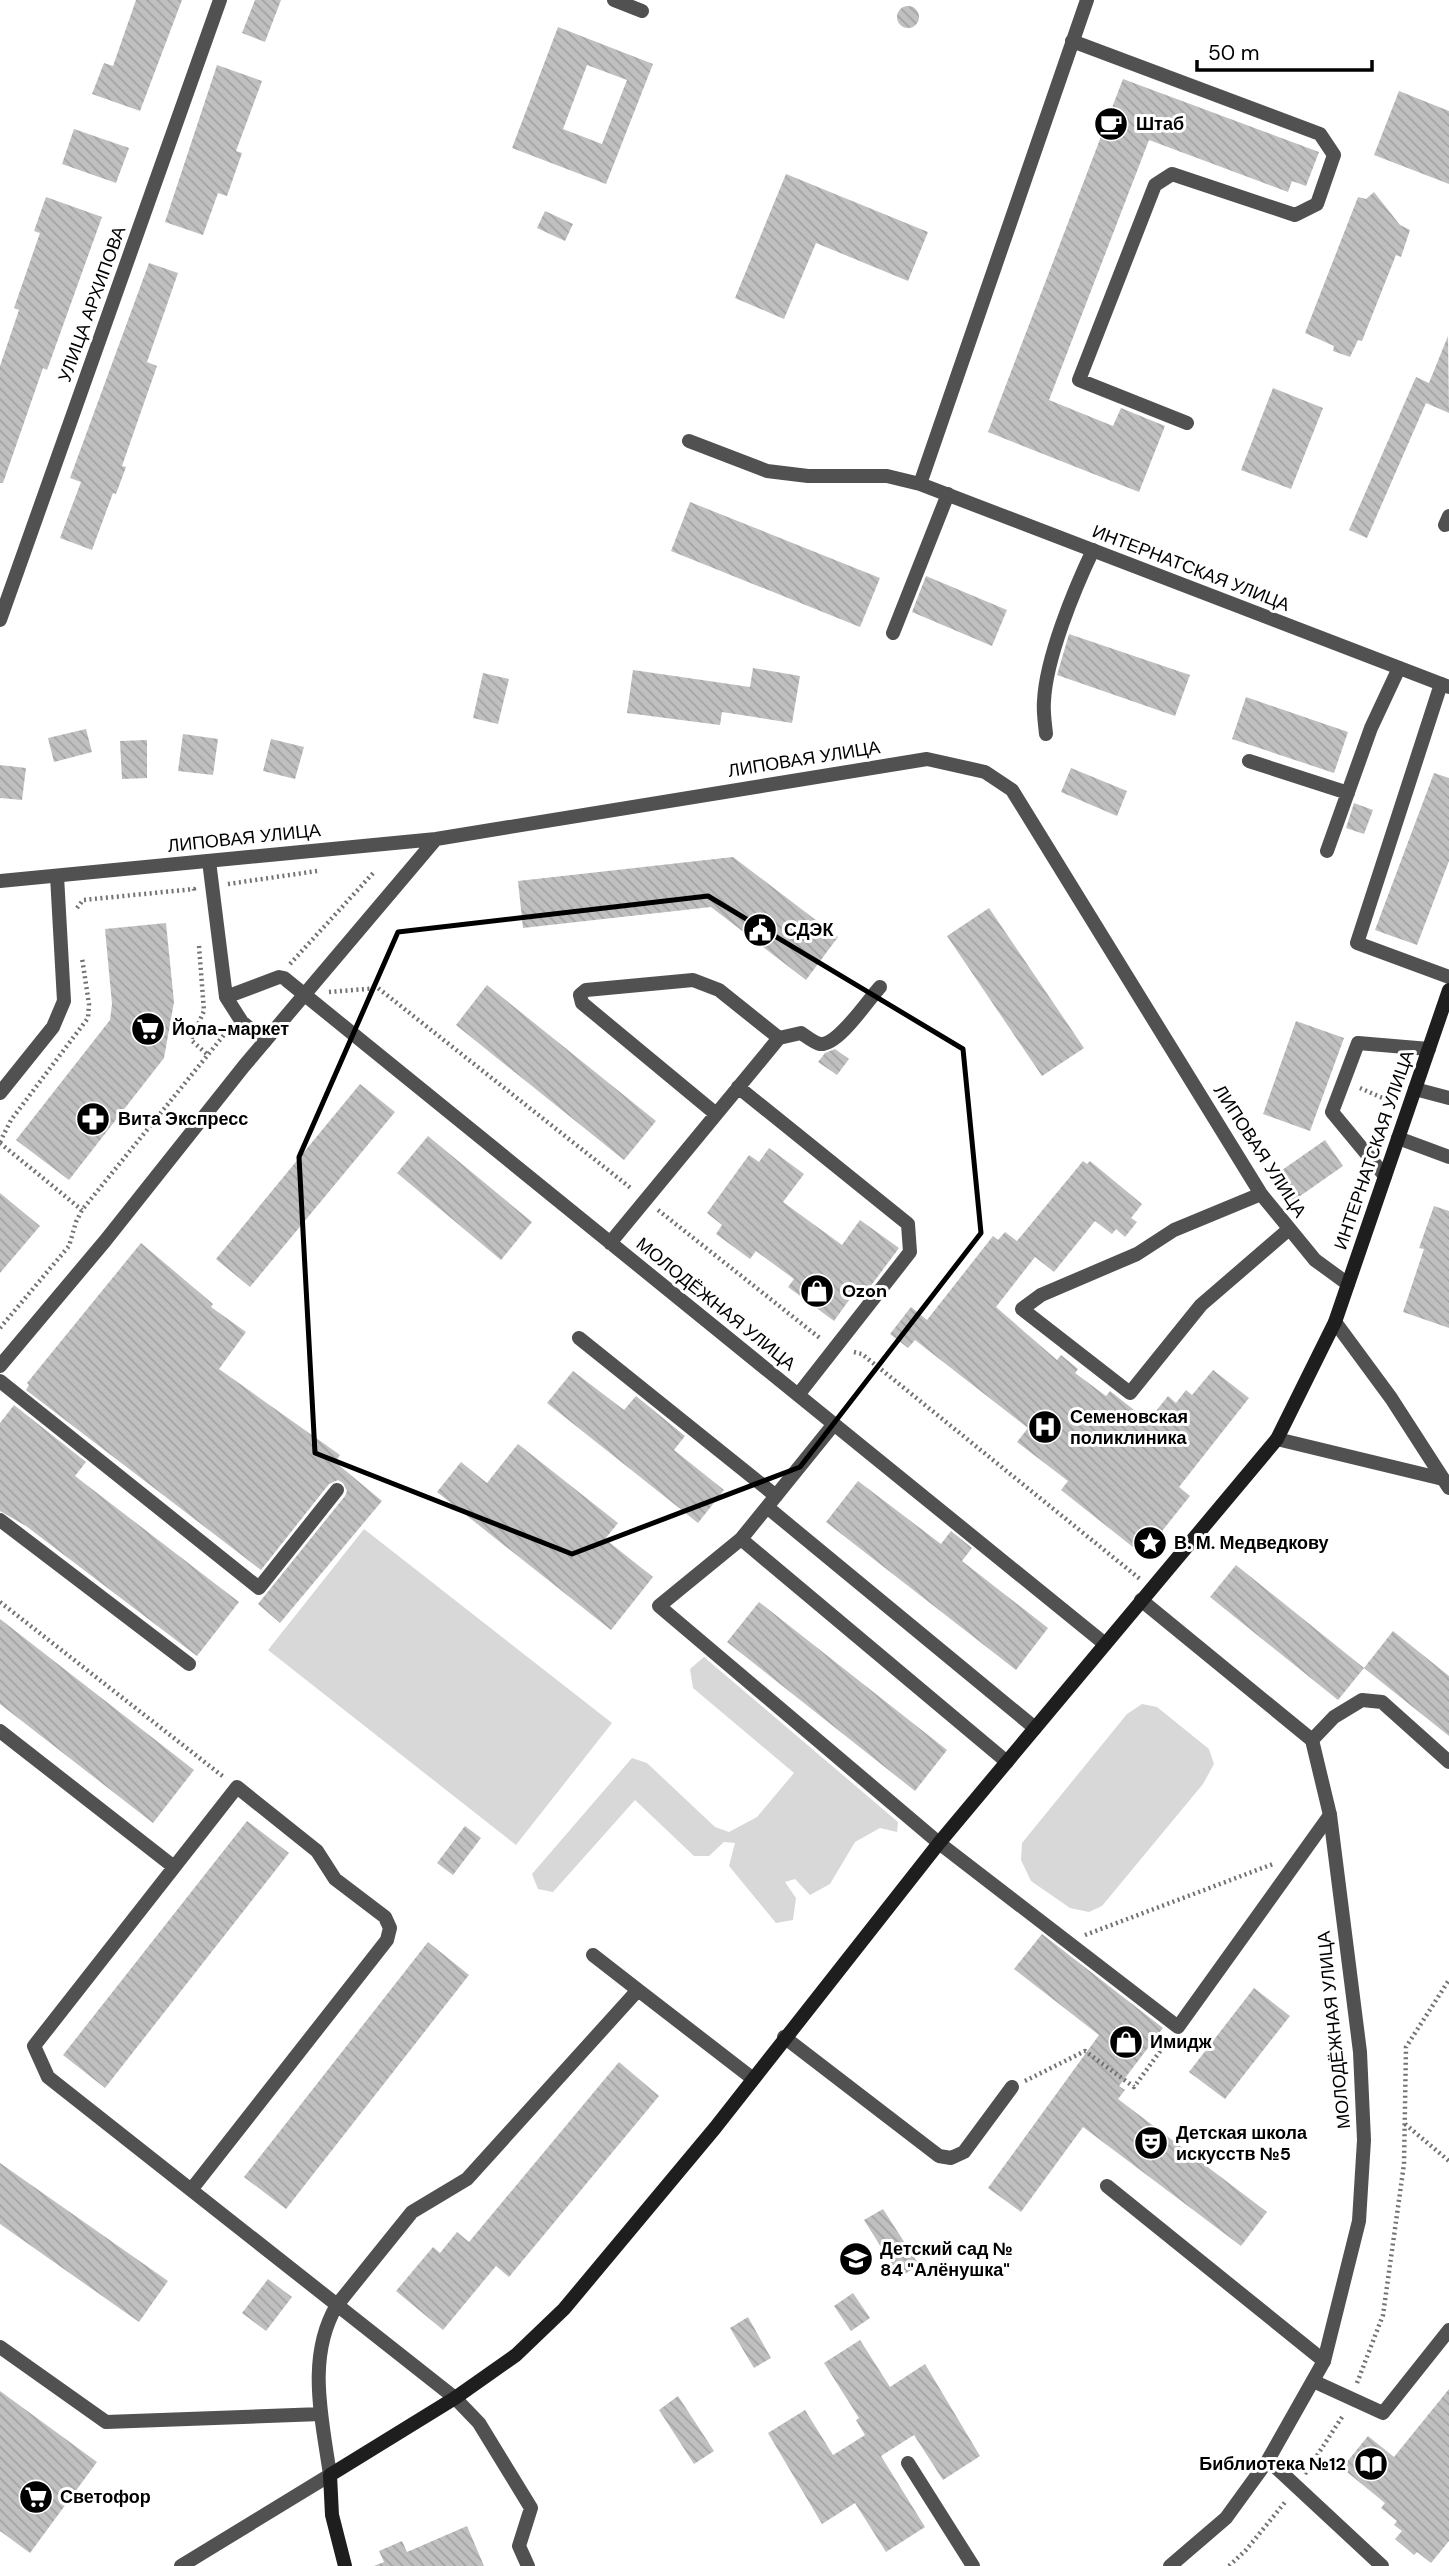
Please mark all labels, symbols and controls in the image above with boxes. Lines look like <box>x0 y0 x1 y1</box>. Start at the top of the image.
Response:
scale bar <box>1197 28 1372 72</box>
text: 50 m <box>1208 39 1259 67</box>
cafe icon: Штаб <box>1092 105 1130 143</box>
place label: Штаб <box>1136 112 1184 136</box>
street label: УЛИЦА АРХИПОВА <box>53 223 131 385</box>
street label: ИНТЕРНАТСКАЯ УЛИЦА <box>1089 519 1293 617</box>
street label: ЛИПОВАЯ УЛИЦА <box>726 735 882 783</box>
street label: ЛИПОВАЯ УЛИЦА <box>166 818 322 858</box>
public building icon: СДЭК <box>741 911 779 949</box>
place label: СДЭК <box>784 918 834 942</box>
supermarket icon: Йола-маркет <box>129 1010 167 1048</box>
place label: Йола-маркет <box>172 1017 289 1041</box>
street label: ИНТЕРНАТСКАЯ УЛИЦА <box>1329 1047 1419 1253</box>
street label: ЛИПОВАЯ УЛИЦА <box>1208 1080 1312 1222</box>
pharmacy icon: Вита Экспресс <box>74 1100 112 1138</box>
place label: Вита Экспресс <box>118 1107 248 1131</box>
street label: МОЛОДЁЖНАЯ УЛИЦА <box>631 1232 801 1376</box>
shop icon: Ozon <box>798 1272 836 1310</box>
place label: Ozon <box>842 1279 887 1303</box>
place label: Семеновская поликлиника <box>1070 1405 1188 1450</box>
hospital icon: Семеновская поликлиника <box>1026 1408 1064 1446</box>
place icon: В. М. Медведкову <box>1131 1524 1169 1562</box>
place label: В. М. Медведкову <box>1174 1531 1329 1555</box>
street label: МОЛОДЁЖНАЯ УЛИЦА <box>1312 1930 1356 2130</box>
shop icon: Имидж <box>1107 2023 1145 2061</box>
place label: Имидж <box>1150 2030 1212 2054</box>
place label: Детская школа искусств №5 <box>1176 2121 1308 2166</box>
theatre icon: Детская школа искусств №5 <box>1132 2124 1170 2162</box>
place label: Детский сад № 84 "Алёнушка" <box>880 2237 1013 2282</box>
school or university icon: Детский сад № 84 "Алёнушка" <box>837 2240 875 2278</box>
library icon: Библиотека №12 <box>1352 2445 1390 2483</box>
place label: Библиотека №12 <box>1199 2452 1346 2476</box>
supermarket icon: Светофор <box>17 2478 55 2516</box>
place label: Светофор <box>60 2485 151 2509</box>

